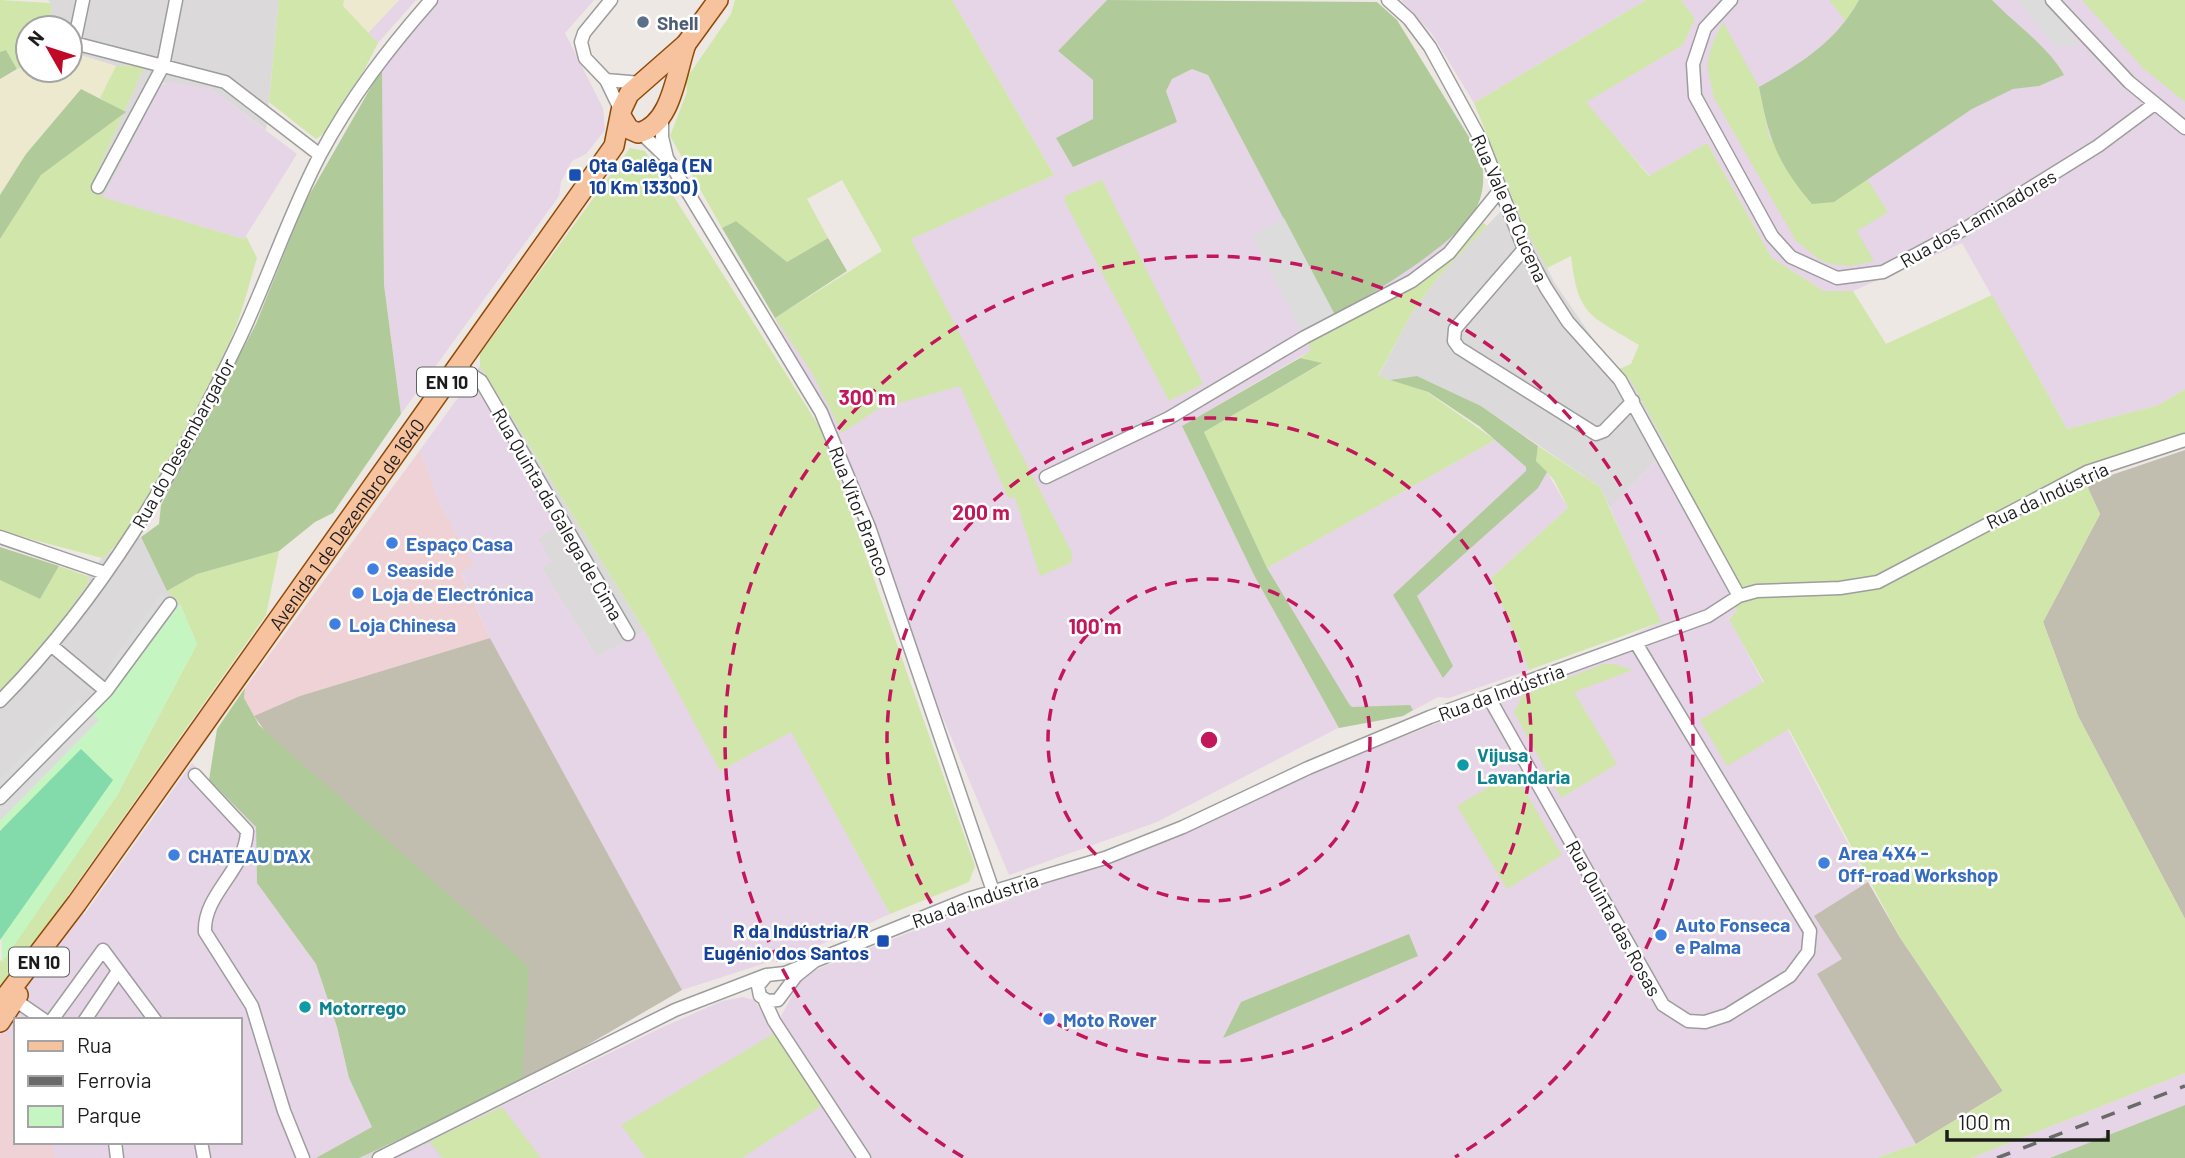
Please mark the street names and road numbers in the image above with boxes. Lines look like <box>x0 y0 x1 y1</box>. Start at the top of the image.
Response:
street label: Rua Vale de Cucena <box>1467 130 1553 286</box>
street label: Rua dos Laminadores <box>1896 164 2060 272</box>
street label: Rua do Desembargador <box>127 354 239 532</box>
road number: EN 10 <box>417 368 477 396</box>
street label: Rua Quinta da Galega de Cima <box>488 404 628 624</box>
street label: Avenida 1 de Dezembro de 1640 <box>263 414 429 634</box>
street label: Rua Vítor Branco <box>825 443 895 579</box>
street label: Rua da Indústria <box>1982 457 2112 533</box>
street label: Rua da Indústria <box>1435 659 1567 725</box>
street label: Rua Quinta das Rosas <box>1562 836 1666 1000</box>
street label: Rua da Indústria <box>909 868 1041 932</box>
road number: EN 10 <box>9 947 69 976</box>

